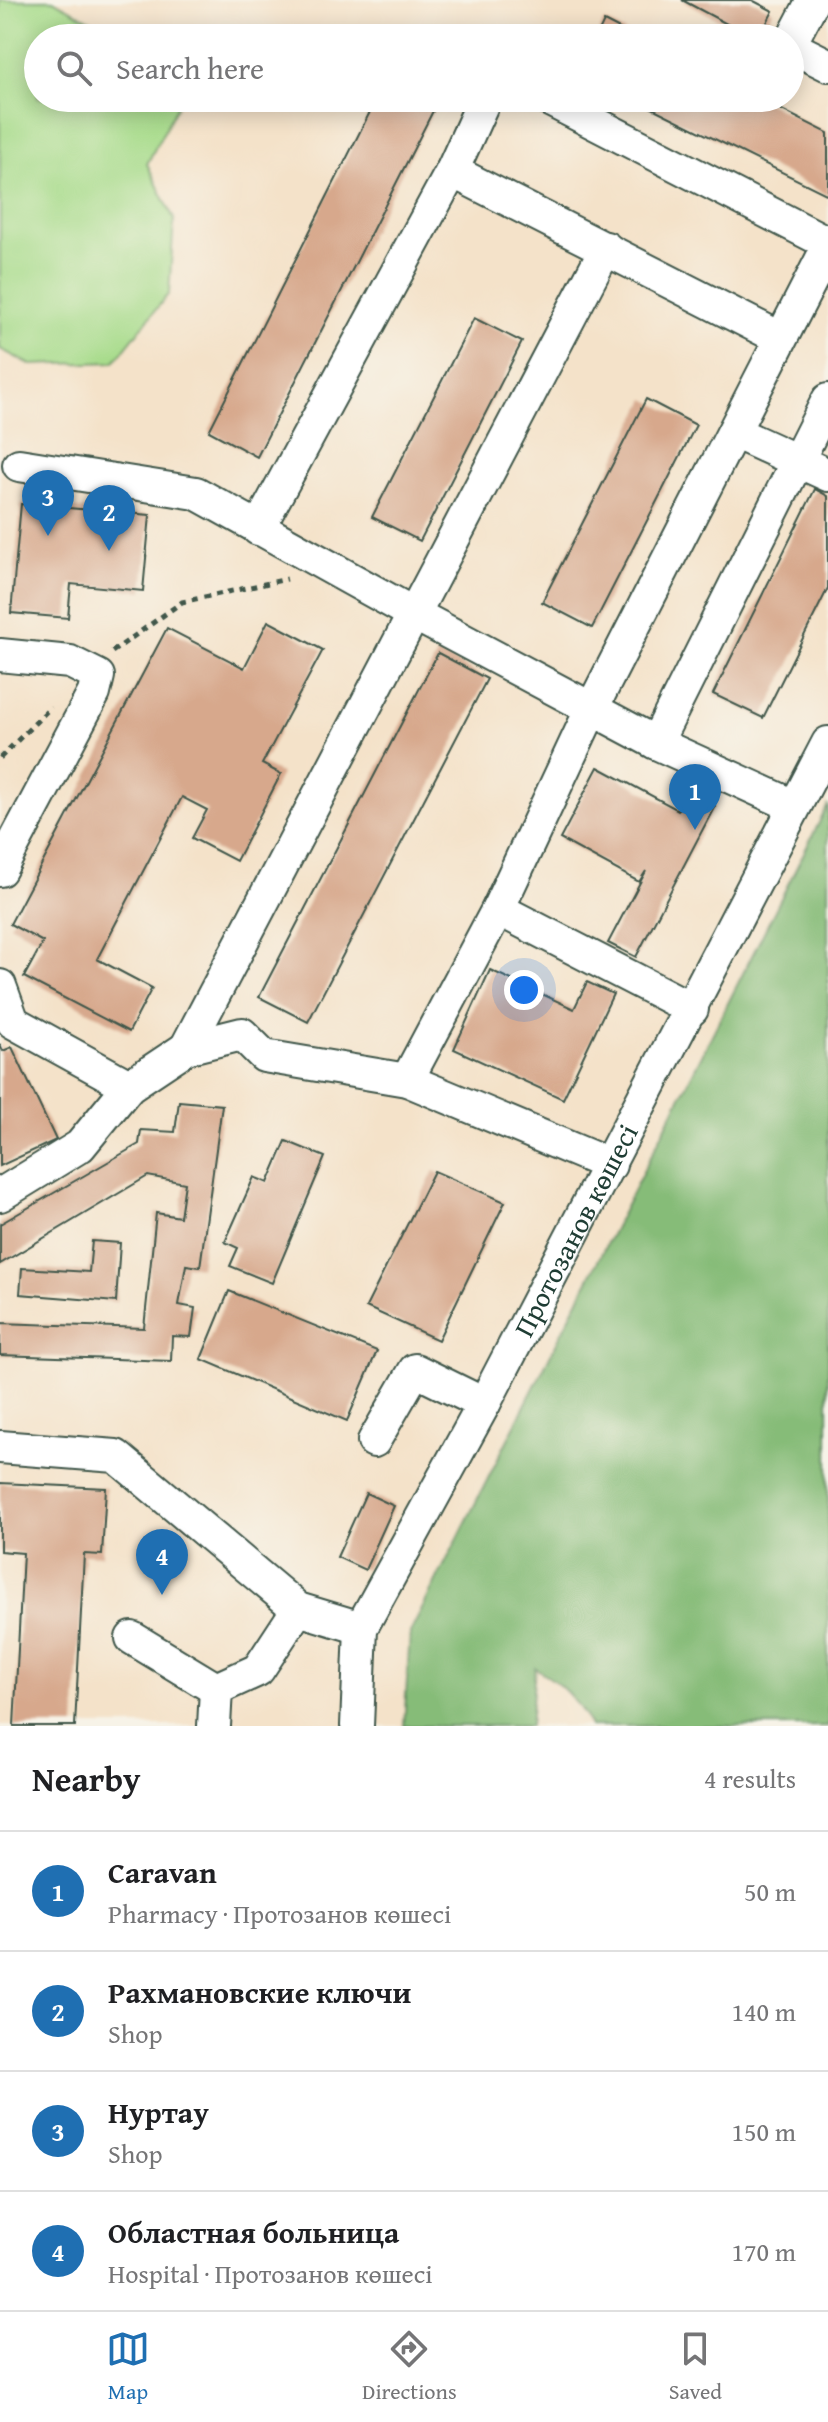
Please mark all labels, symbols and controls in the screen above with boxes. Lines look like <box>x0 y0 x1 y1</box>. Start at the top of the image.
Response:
search box <box>24 24 804 112</box>
icon: search <box>52 46 96 90</box>
text: Search here <box>116 46 264 90</box>
pin: 3 <box>22 470 74 536</box>
pin: 2 <box>83 485 135 551</box>
pin: 1 <box>669 764 721 830</box>
your location <box>504 970 544 1010</box>
street label: Протозанов көшесі <box>502 1116 647 1343</box>
pin: 4 <box>136 1529 188 1595</box>
text: Nearby <box>32 1754 141 1803</box>
text: 4 results <box>704 1759 796 1798</box>
text: Caravan <box>108 1850 217 1894</box>
text: 1 <box>51 1872 65 1911</box>
text: 50 m <box>744 1872 796 1911</box>
text: Pharmacy · Протозанов көшесі <box>108 1894 451 1933</box>
text: Рахмановские ключи <box>108 1970 411 2014</box>
text: 2 <box>51 1992 65 2031</box>
text: 140 m <box>731 1992 796 2031</box>
text: Shop <box>108 2014 163 2053</box>
text: Нуртау <box>108 2090 209 2134</box>
text: 3 <box>51 2112 65 2151</box>
text: 150 m <box>731 2112 796 2151</box>
text: Shop <box>108 2134 163 2173</box>
text: Областная больница <box>108 2210 399 2254</box>
text: 4 <box>51 2232 65 2271</box>
text: 170 m <box>731 2232 796 2271</box>
text: Hospital · Протозанов көшесі <box>108 2254 433 2293</box>
tab: Map <box>106 2327 150 2407</box>
tab: Directions <box>362 2327 457 2407</box>
tab: Saved <box>669 2327 722 2407</box>

